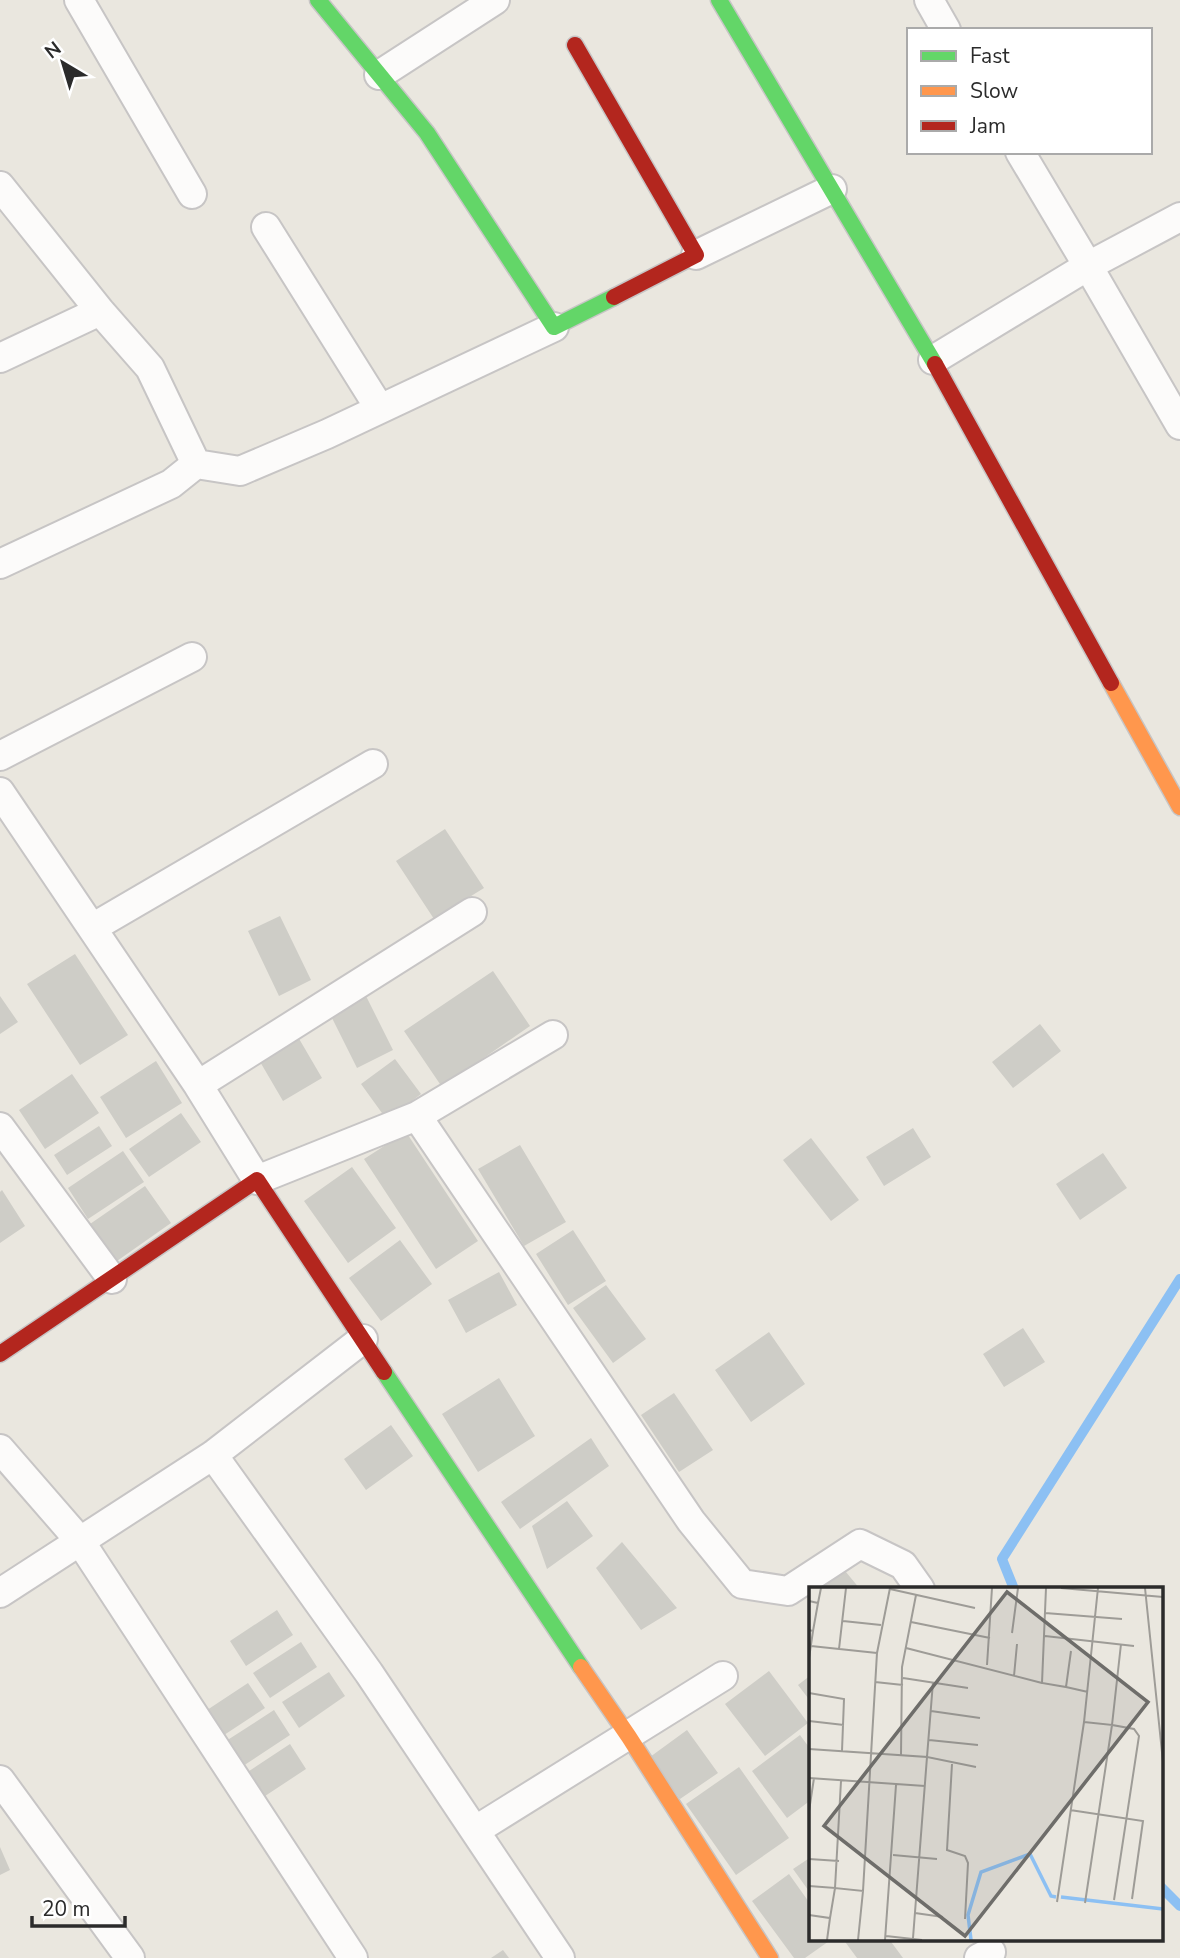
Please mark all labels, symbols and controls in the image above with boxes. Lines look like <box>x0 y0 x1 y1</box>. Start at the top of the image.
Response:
north arrow <box>28 28 98 98</box>
legend <box>907 28 1152 154</box>
text: N <box>40 36 67 65</box>
text: Fast <box>970 42 1010 70</box>
text: Slow <box>970 77 1019 105</box>
text: Jam <box>969 112 1006 140</box>
inset map <box>809 1587 1162 1940</box>
scale bar <box>32 1884 124 1928</box>
text: 20 m <box>42 1895 91 1923</box>

